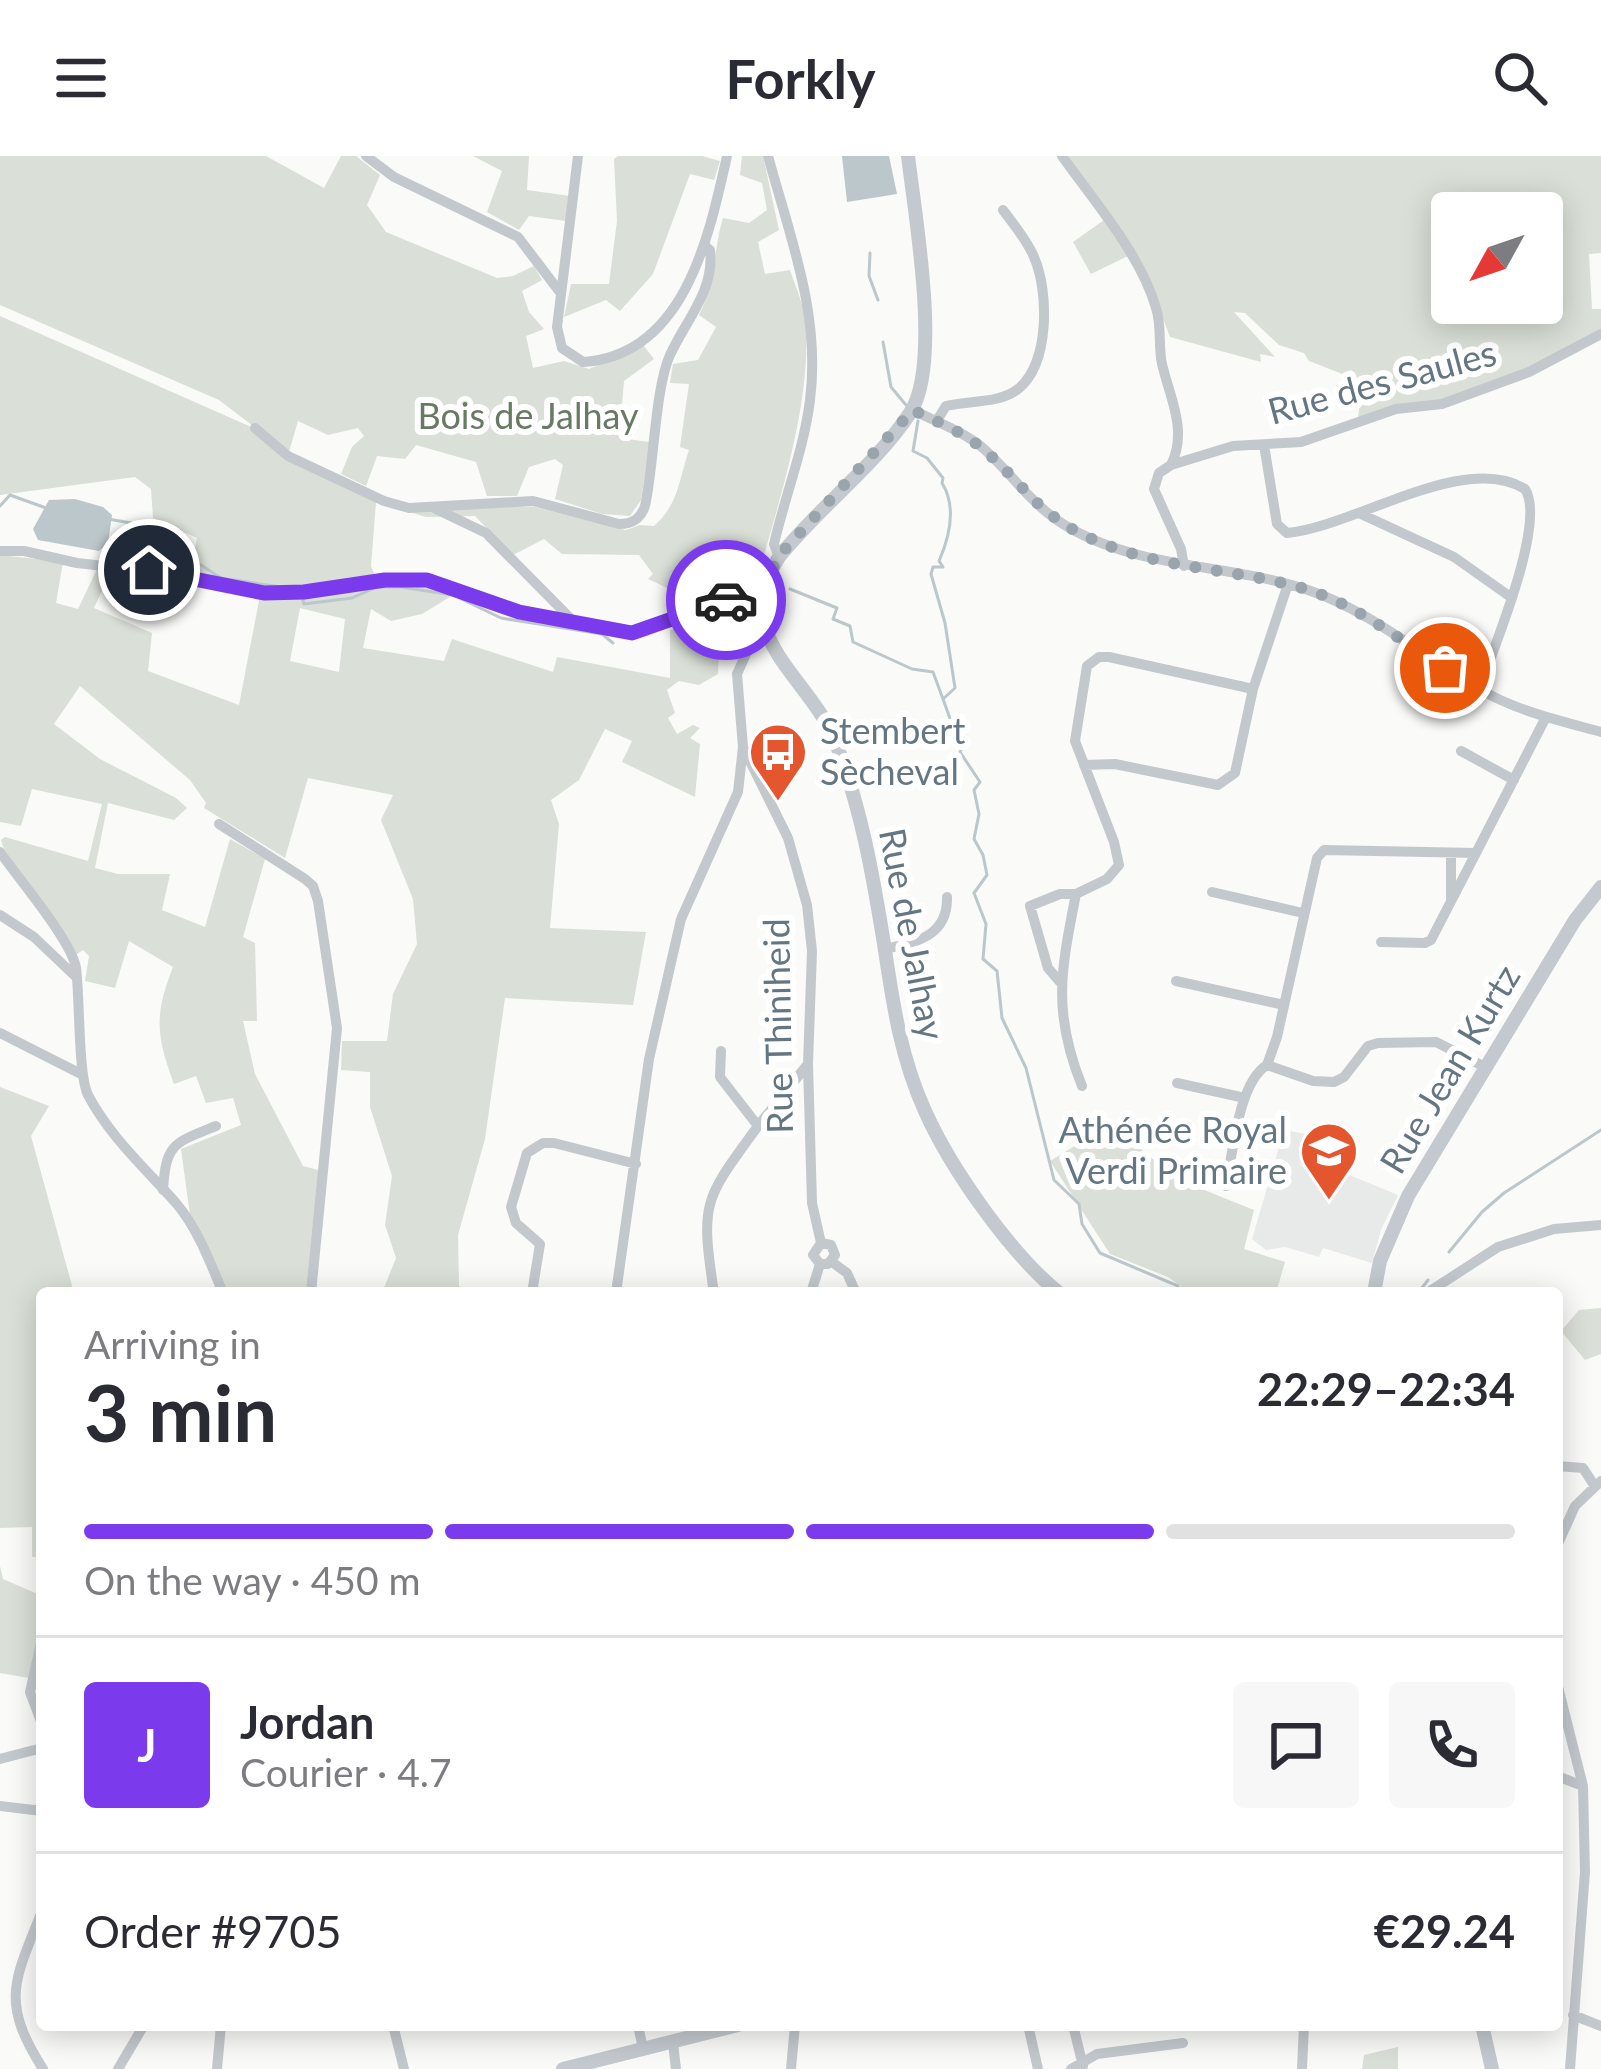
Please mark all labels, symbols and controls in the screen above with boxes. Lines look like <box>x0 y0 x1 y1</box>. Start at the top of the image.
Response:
icon: menu <box>48 45 114 111</box>
icon: search <box>1487 45 1553 111</box>
text: Forkly <box>725 46 876 111</box>
north arrow <box>1431 192 1563 324</box>
map controls <box>1431 192 1563 324</box>
street label: Rue des Saules <box>1263 329 1501 433</box>
park label: Bois de Jalhay <box>417 393 639 437</box>
pin <box>98 519 200 621</box>
icon: home <box>116 537 182 603</box>
courier <box>666 540 786 660</box>
icon: car <box>693 567 759 633</box>
pin <box>1394 617 1496 719</box>
icon: bag <box>1412 635 1478 701</box>
place label: Stembert Sècheval <box>820 708 965 793</box>
bus stop icon: Stembert Sècheval <box>747 721 809 803</box>
street label: Rue de Jalhay <box>871 824 955 1044</box>
street label: Rue Thiniheid <box>753 918 801 1134</box>
street label: Rue Jean Kurtz <box>1370 956 1529 1181</box>
place label: Athénée Royal Verdi Primaire <box>1059 1107 1287 1192</box>
school or university icon: Athénée Royal Verdi Primaire <box>1298 1120 1360 1202</box>
text: Arriving in <box>84 1321 261 1367</box>
text: 22:29–22:34 <box>1257 1362 1515 1416</box>
text: 3 min <box>84 1365 277 1459</box>
text: On the way · 450 m <box>84 1557 421 1603</box>
button: chat <box>1233 1682 1359 1808</box>
button: phone <box>1389 1682 1515 1808</box>
text: Jordan <box>240 1695 374 1749</box>
text: J <box>137 1718 157 1772</box>
text: Courier · 4.7 <box>240 1749 452 1795</box>
text: Order #9705 <box>84 1904 342 1958</box>
text: €29.24 <box>1374 1904 1515 1958</box>

